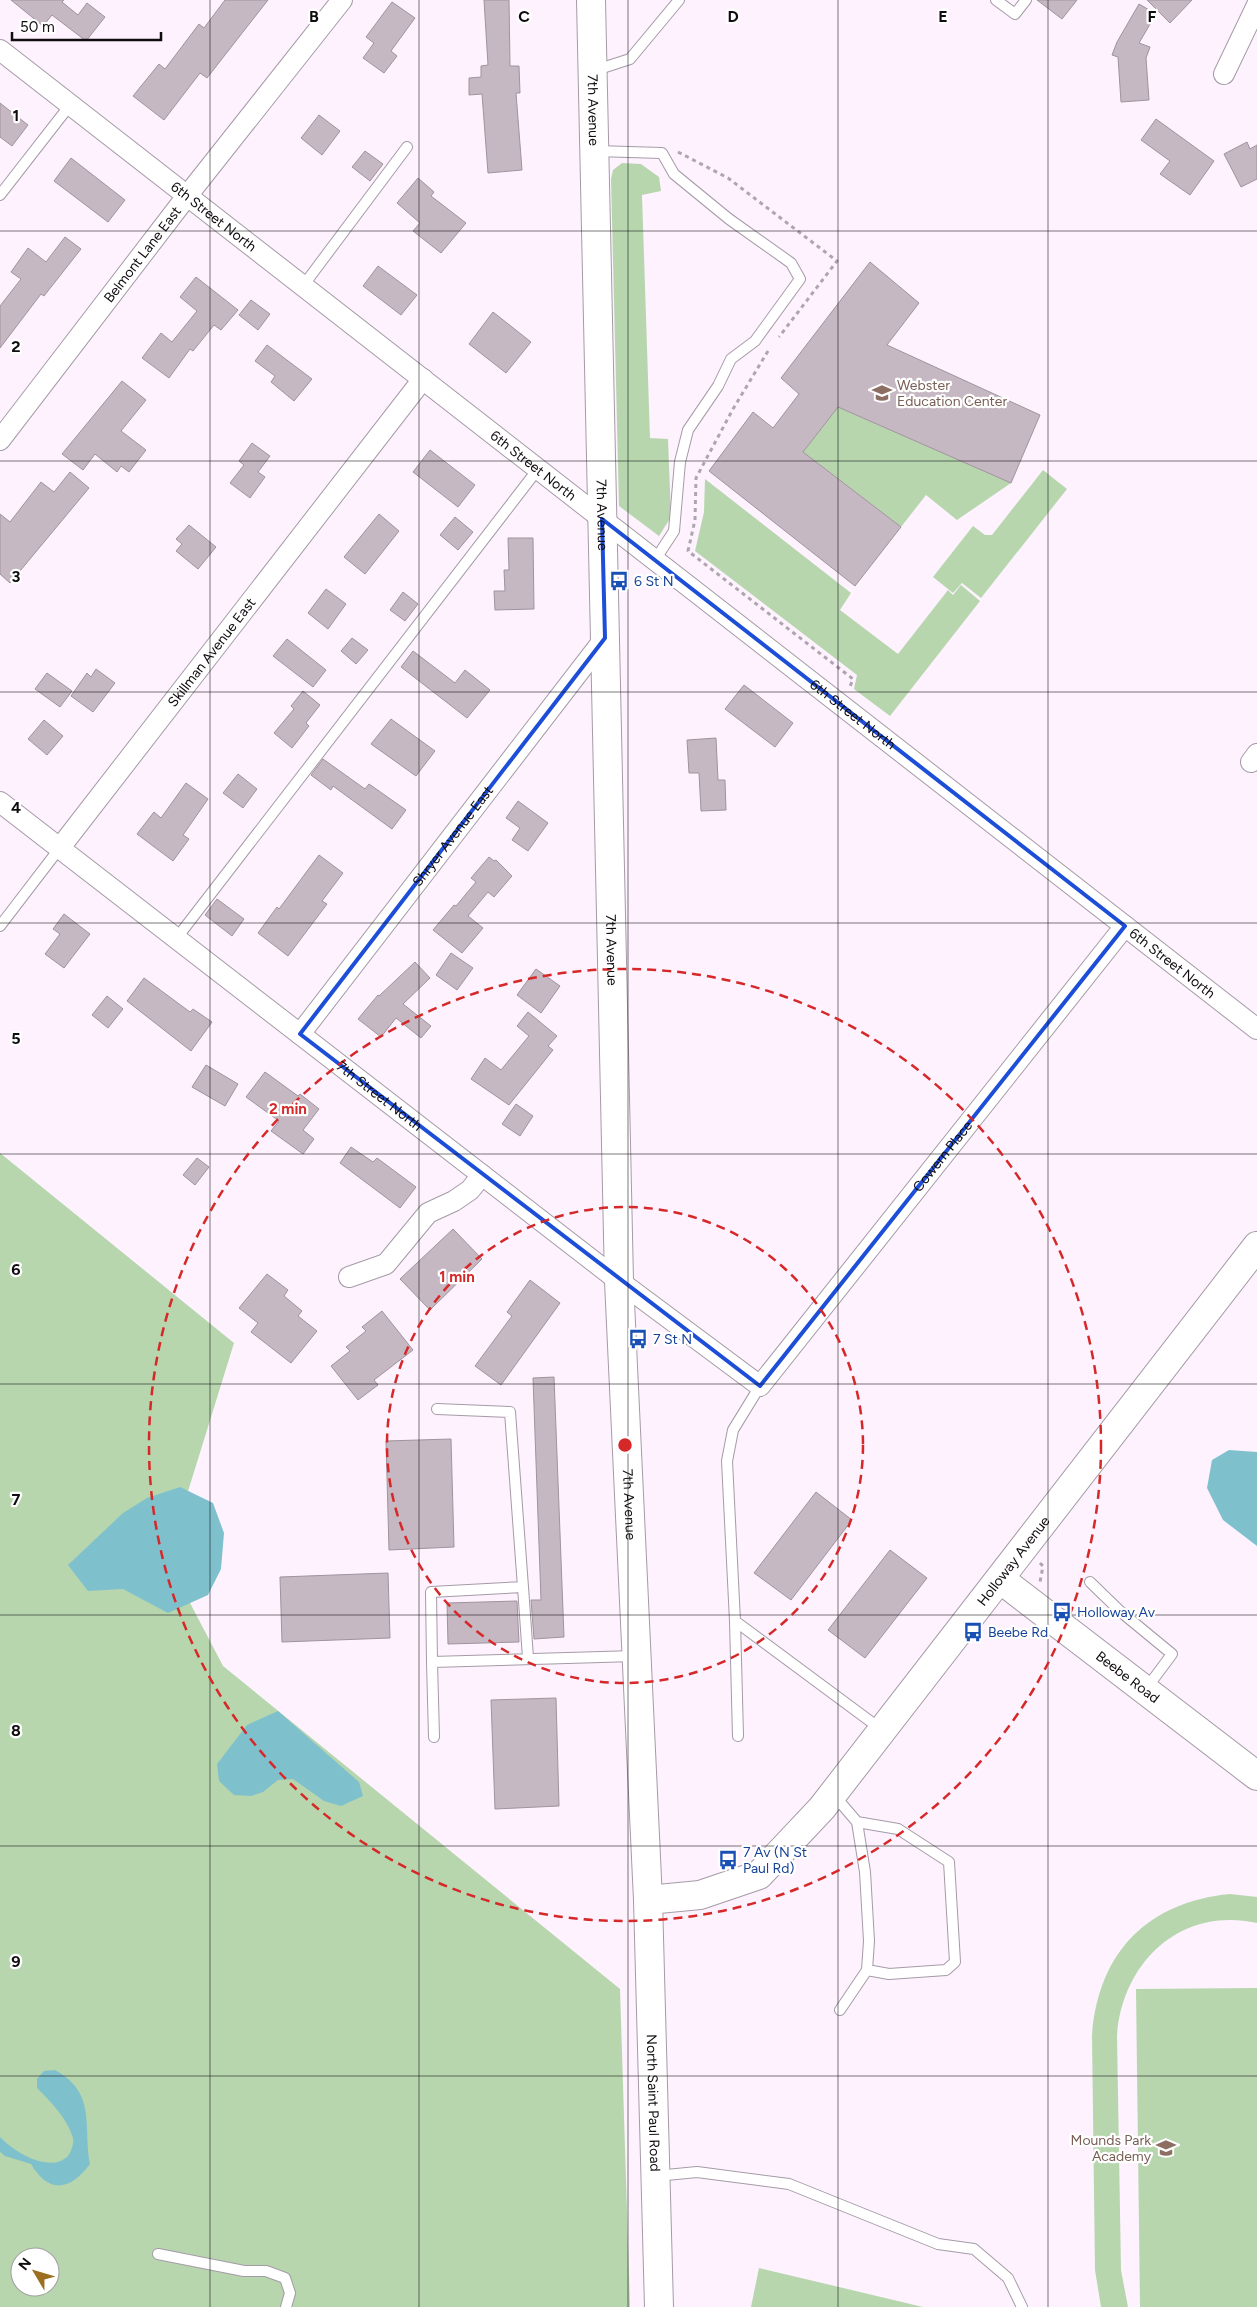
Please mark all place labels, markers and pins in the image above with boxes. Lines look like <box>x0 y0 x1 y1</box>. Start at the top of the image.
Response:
place label: Webster Education Center <box>897 377 1007 410</box>
school or university icon: Webster Education Center <box>871 382 893 404</box>
bus stop icon: 6 St N <box>608 570 630 592</box>
place label: 6 St N <box>634 573 674 590</box>
bus stop icon: 7 St N <box>627 1328 649 1350</box>
place label: 7 St N <box>653 1331 692 1348</box>
centre of rings <box>616 1436 634 1454</box>
bus stop icon: Holloway Av <box>1051 1601 1073 1623</box>
place label: Holloway Av <box>1077 1604 1156 1621</box>
bus stop icon: Beebe Rd <box>962 1621 984 1643</box>
place label: Beebe Rd <box>988 1624 1048 1641</box>
place label: 7 Av (N St Paul Rd) <box>743 1844 807 1877</box>
bus stop icon: 7 Av (N St Paul Rd) <box>717 1849 739 1871</box>
place label: Mounds Park Academy <box>1071 2132 1152 2165</box>
school or university icon: Mounds Park Academy <box>1155 2137 1177 2159</box>

